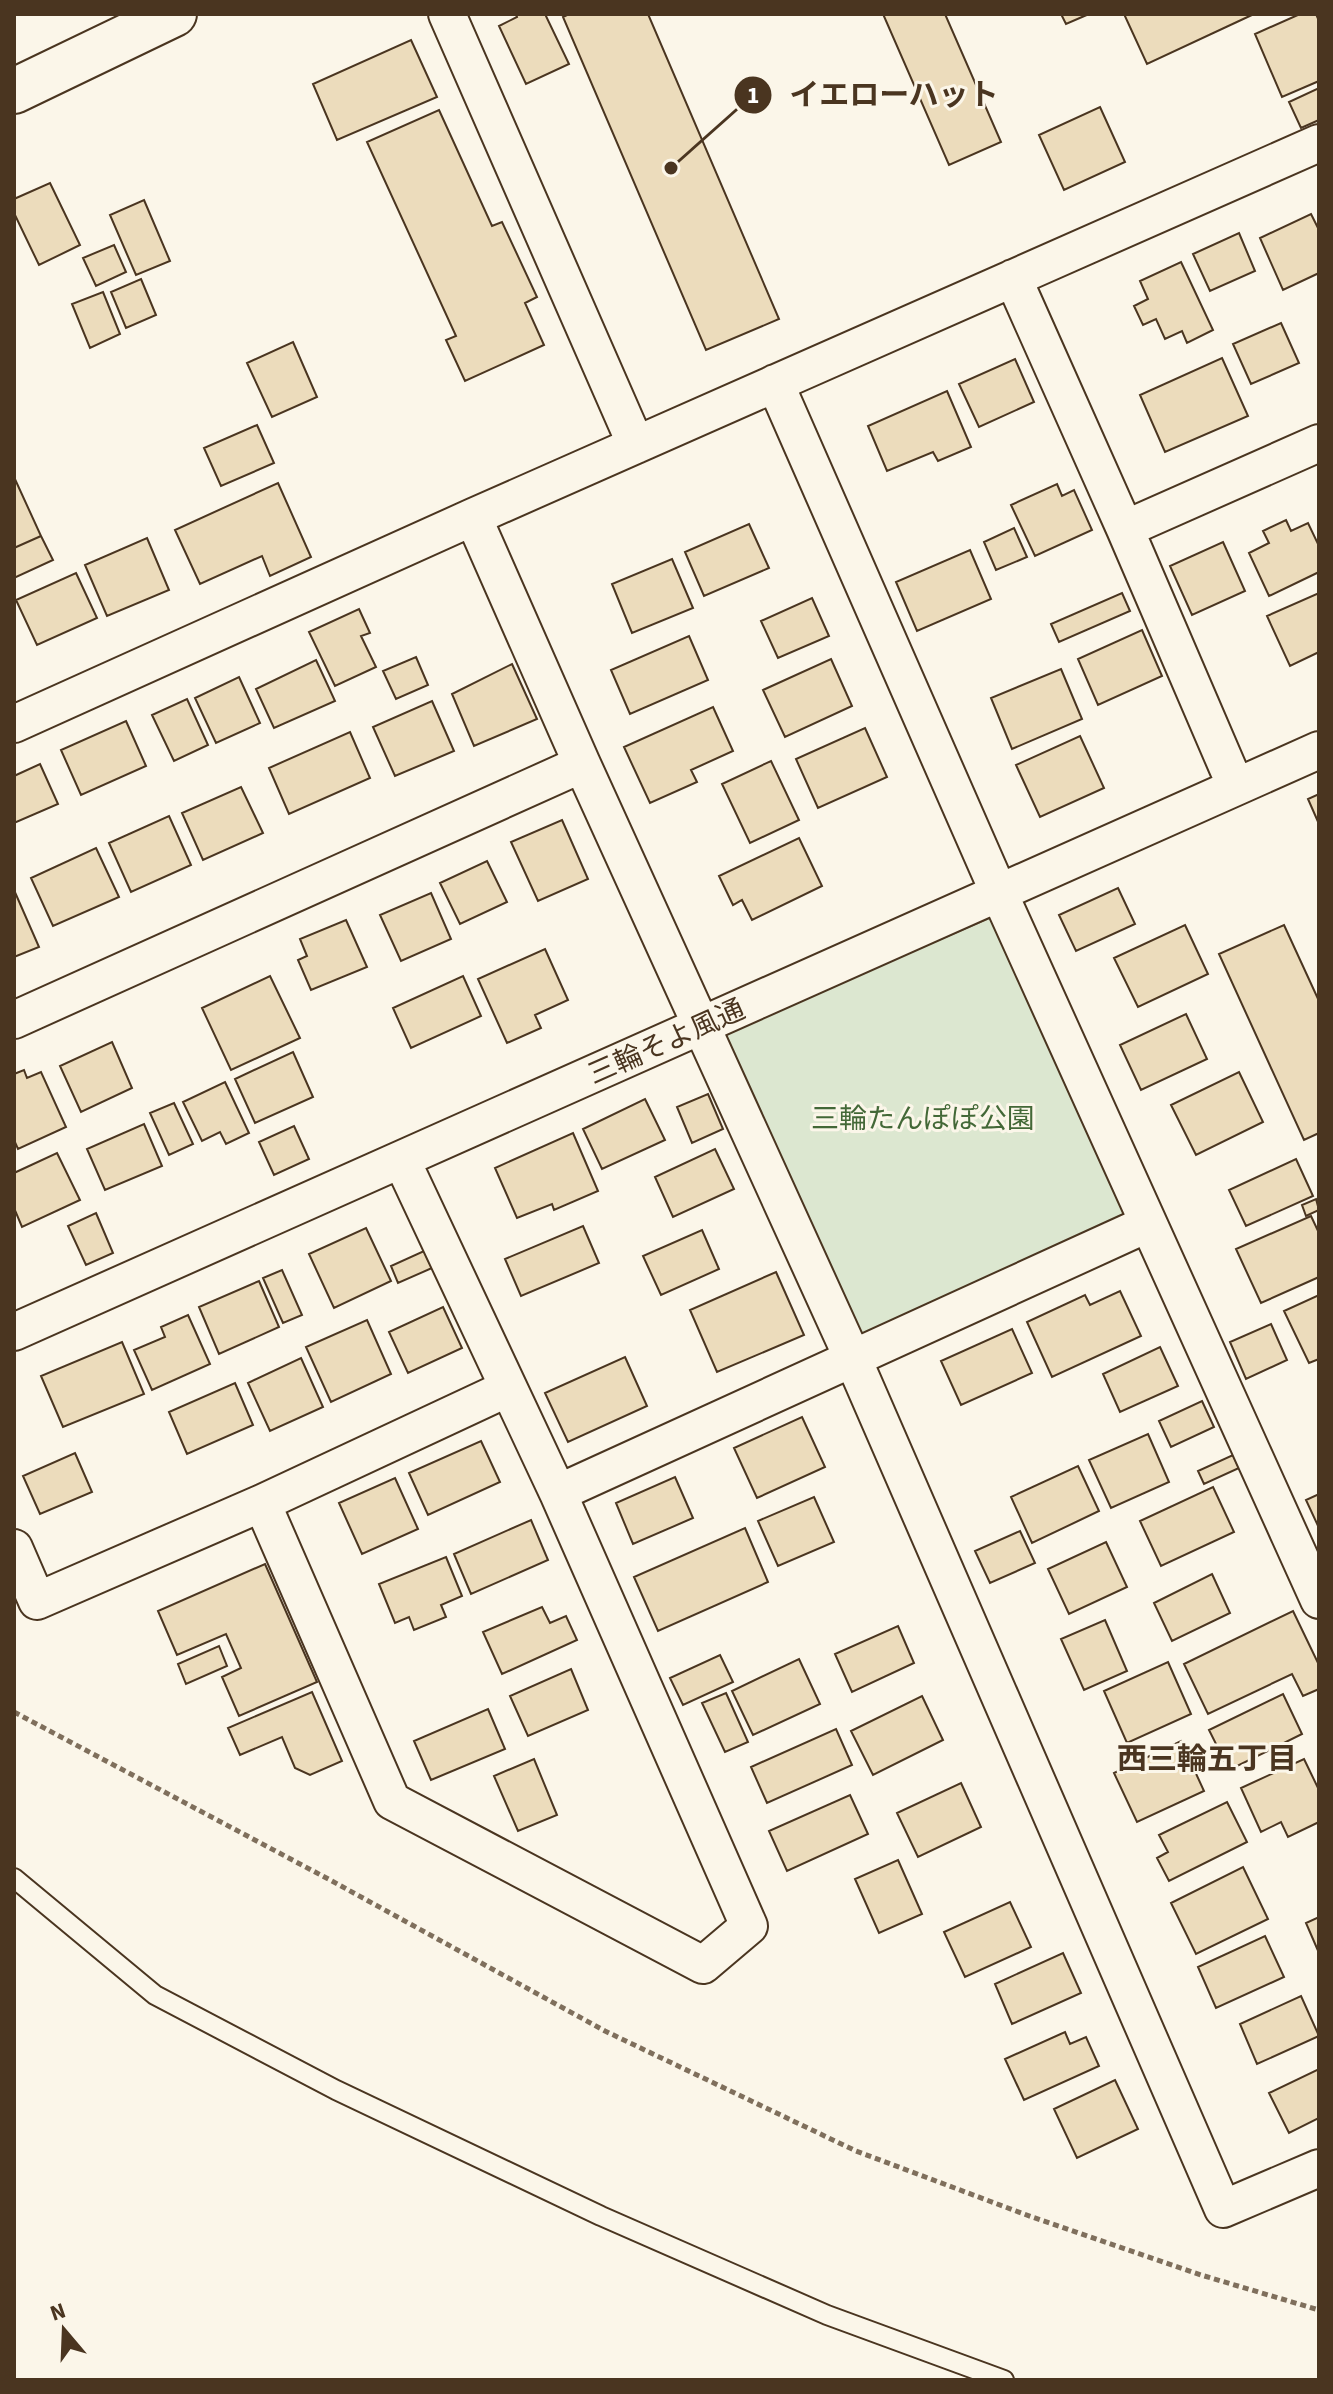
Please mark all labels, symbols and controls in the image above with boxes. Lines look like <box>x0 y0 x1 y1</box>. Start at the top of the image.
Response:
callout: イエローハット <box>733 68 1015 122</box>
text: イエローハット <box>789 74 999 117</box>
text: 1 <box>747 78 759 113</box>
street label: 三輪そよ風通 <box>582 989 751 1094</box>
park label: 三輪たんぽぽ公園 <box>811 1099 1035 1139</box>
district label: 西三輪五丁目 <box>1117 1738 1297 1781</box>
north arrow <box>24 2290 104 2370</box>
text: N <box>46 2295 70 2330</box>

